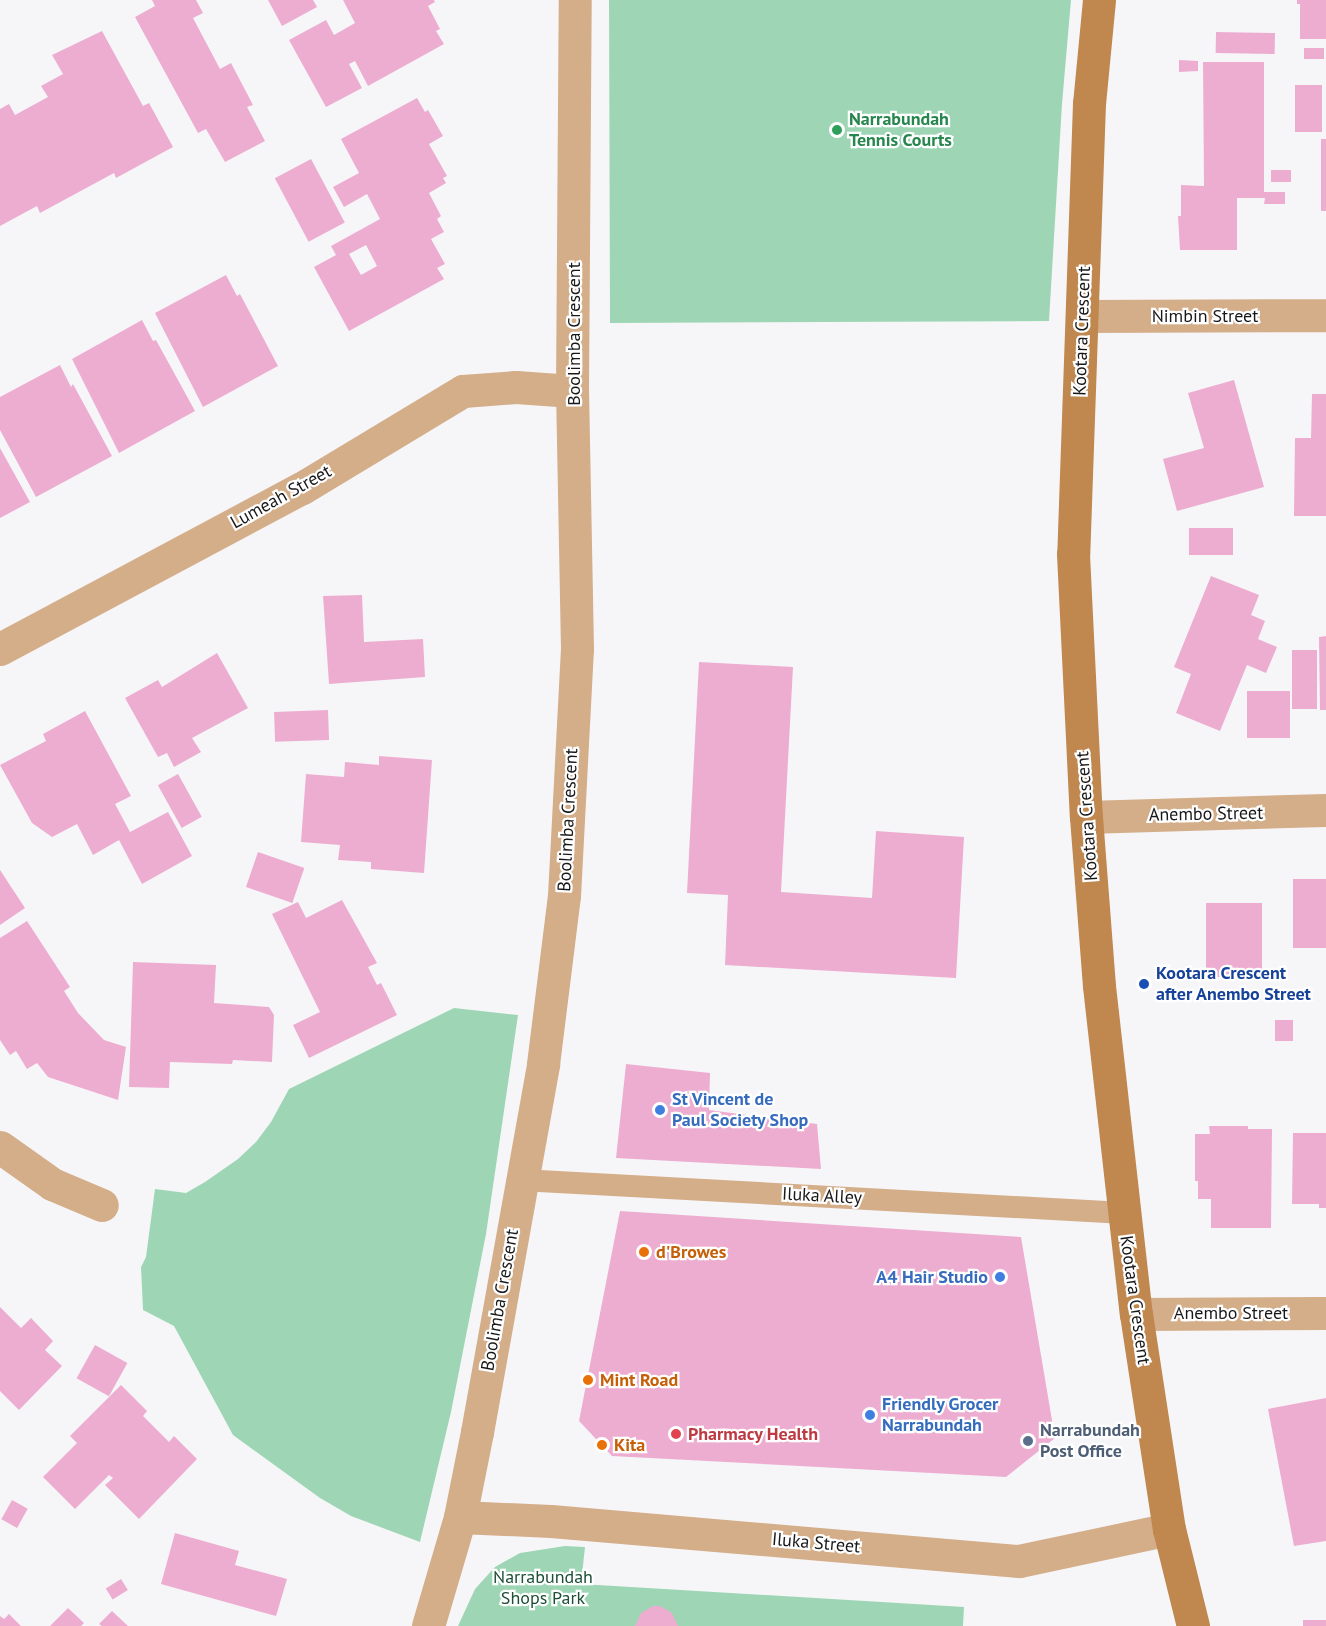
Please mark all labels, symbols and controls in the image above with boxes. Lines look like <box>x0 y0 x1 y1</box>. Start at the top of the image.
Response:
place label: Narrabundah Tennis Courts <box>849 109 952 152</box>
marker: Narrabundah Tennis Courts <box>830 123 844 137</box>
street label: Boolimba Crescent <box>563 262 585 406</box>
street label: Kootara Crescent <box>1069 266 1095 396</box>
street label: Nimbin Street <box>1152 305 1258 327</box>
street label: Lumeah Street <box>227 460 335 534</box>
street label: Boolimba Crescent <box>553 748 583 892</box>
street label: Kootara Crescent <box>1072 750 1102 882</box>
street label: Anembo Street <box>1149 802 1263 826</box>
place label: Kootara Crescent after Anembo Street <box>1156 963 1312 1006</box>
marker: Kootara Crescent after Anembo Street <box>1137 977 1151 991</box>
place label: St Vincent de Paul Society Shop <box>672 1089 809 1132</box>
marker: St Vincent de Paul Society Shop <box>653 1103 667 1117</box>
street label: Iluka Alley <box>781 1183 863 1209</box>
street label: Boolimba Crescent <box>477 1227 523 1373</box>
street label: Kootara Crescent <box>1115 1234 1155 1366</box>
place label: d'Browes <box>656 1241 726 1263</box>
marker: d'Browes <box>637 1245 651 1259</box>
place label: A4 Hair Studio <box>876 1266 988 1288</box>
marker: A4 Hair Studio <box>993 1270 1007 1284</box>
street label: Anembo Street <box>1174 1302 1288 1324</box>
place label: Mint Road <box>600 1369 678 1391</box>
marker: Mint Road <box>581 1373 595 1387</box>
place label: Friendly Grocer Narrabundah <box>882 1394 999 1436</box>
marker: Friendly Grocer Narrabundah <box>863 1408 877 1422</box>
place label: Narrabundah Post Office <box>1040 1420 1140 1462</box>
place label: Pharmacy Health <box>688 1423 819 1445</box>
marker: Pharmacy Health <box>669 1427 683 1441</box>
place label: Kita <box>614 1434 645 1456</box>
marker: Narrabundah Post Office <box>1021 1434 1035 1448</box>
marker: Kita <box>595 1438 609 1452</box>
street label: Iluka Street <box>771 1528 861 1558</box>
park label: Narrabundah Shops Park <box>493 1567 593 1610</box>

